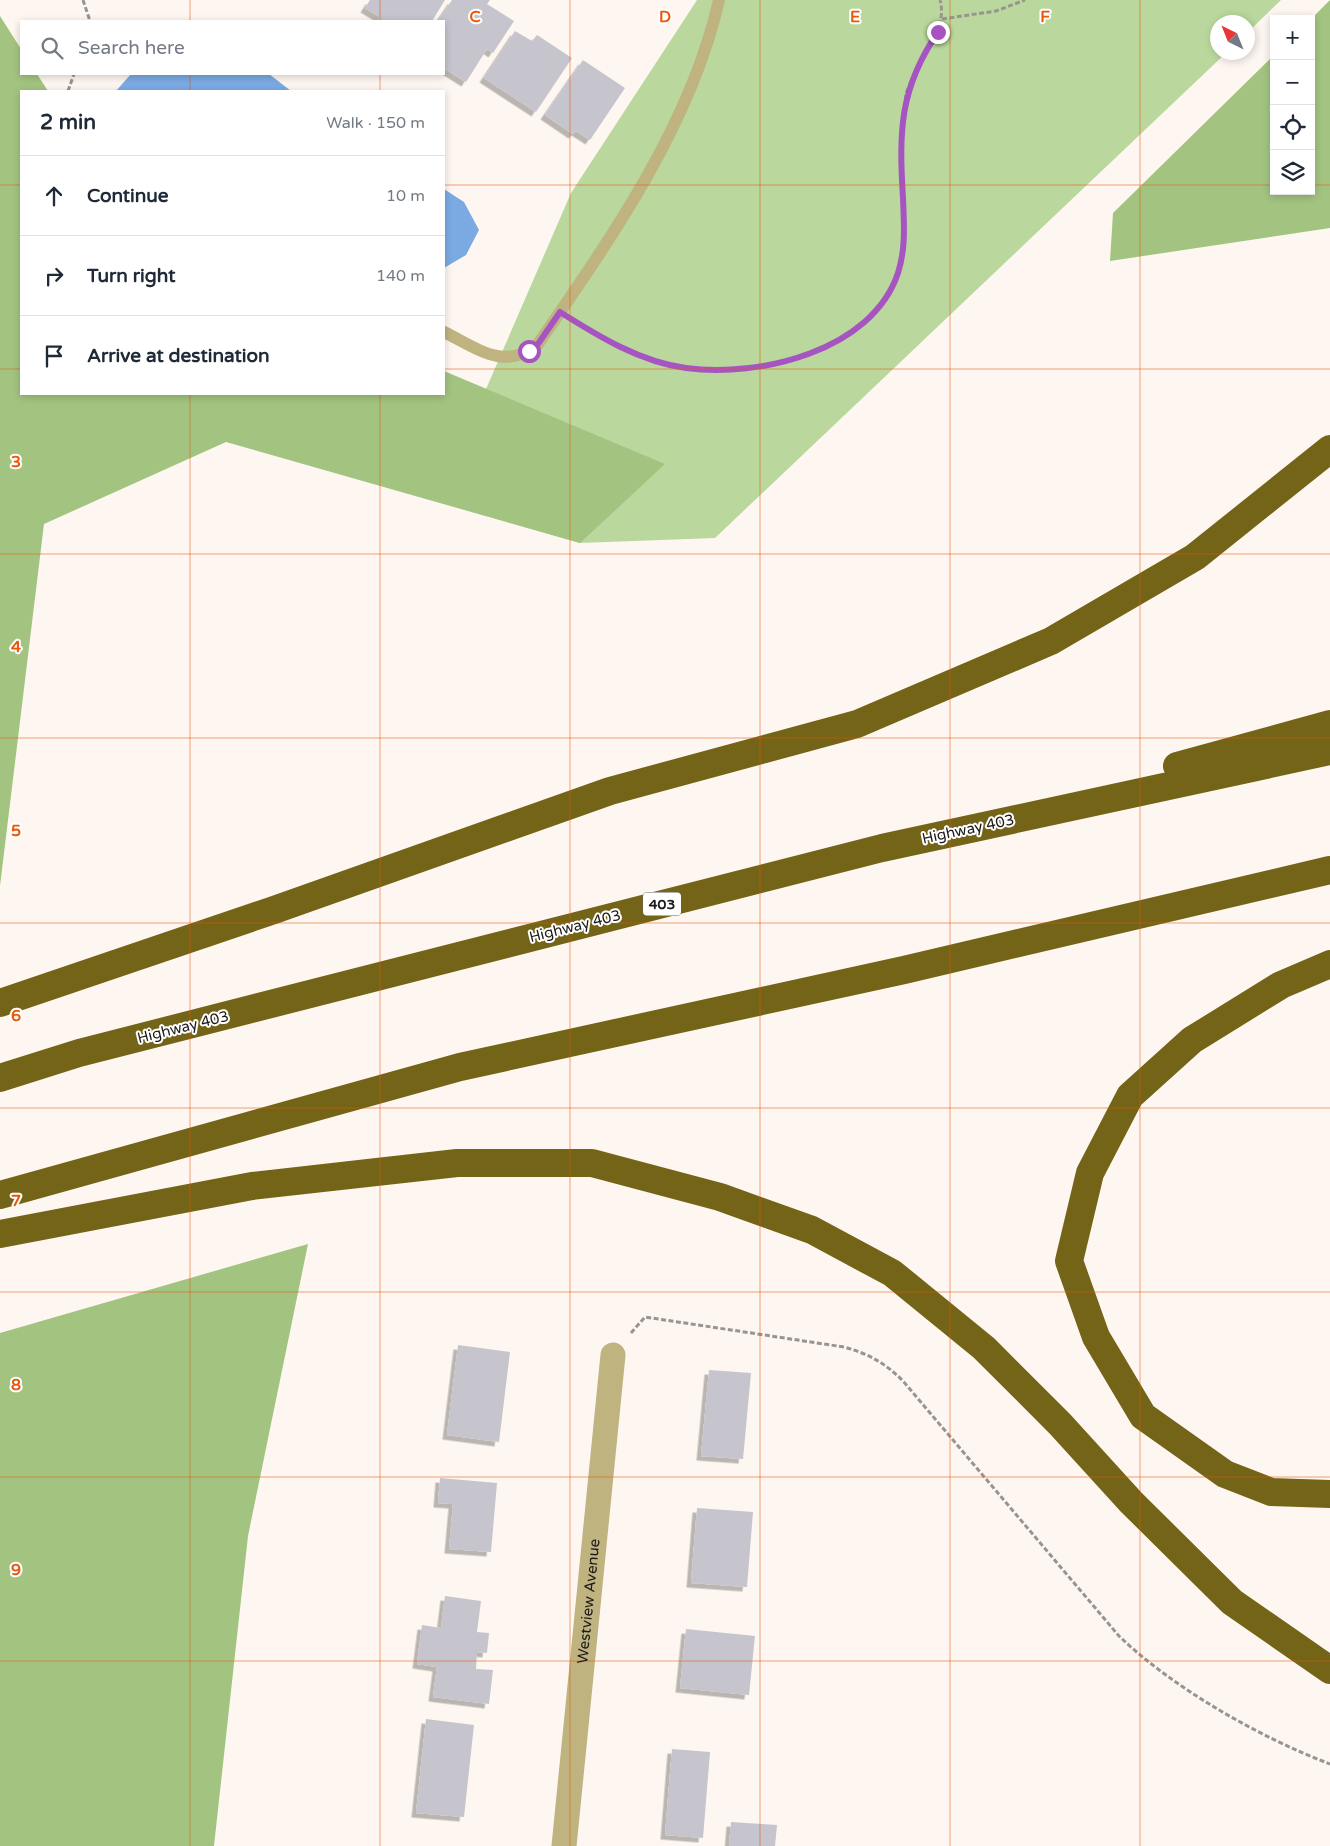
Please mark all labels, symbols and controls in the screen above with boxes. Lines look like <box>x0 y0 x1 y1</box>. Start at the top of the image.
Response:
text: C <box>469 7 481 27</box>
text: D <box>659 7 671 27</box>
text: E <box>850 7 860 27</box>
text: F <box>1040 7 1050 27</box>
north arrow <box>1210 15 1255 60</box>
map controls <box>1270 15 1315 195</box>
button: + <box>1270 15 1315 60</box>
search box <box>20 20 445 75</box>
route end <box>927 21 950 44</box>
icon: search <box>38 34 66 62</box>
text: Search here <box>78 37 185 59</box>
button: − <box>1270 60 1315 105</box>
button: locate <box>1270 105 1315 150</box>
text: 2 min <box>40 110 96 135</box>
text: Walk · 150 m <box>326 113 425 133</box>
button: layers <box>1270 150 1315 195</box>
icon: ahead <box>40 182 68 210</box>
text: Continue <box>87 185 169 207</box>
text: 10 m <box>386 186 425 206</box>
icon: right <box>40 262 68 290</box>
text: Turn right <box>87 265 175 287</box>
text: 140 m <box>376 266 425 286</box>
route start <box>518 340 541 363</box>
icon: arrive <box>40 342 68 370</box>
text: Arrive at destination <box>87 345 270 367</box>
text: 3 <box>11 452 21 472</box>
text: 4 <box>11 637 21 657</box>
street label: Highway 403 <box>920 810 1016 848</box>
text: 5 <box>11 821 21 841</box>
road number: 403 <box>643 892 681 916</box>
street label: Highway 403 <box>527 906 623 946</box>
text: 6 <box>11 1006 21 1026</box>
street label: Highway 403 <box>135 1007 231 1047</box>
text: 7 <box>11 1191 21 1211</box>
text: 8 <box>11 1375 21 1395</box>
street label: Westview Avenue <box>573 1538 604 1665</box>
text: 9 <box>11 1560 21 1580</box>

